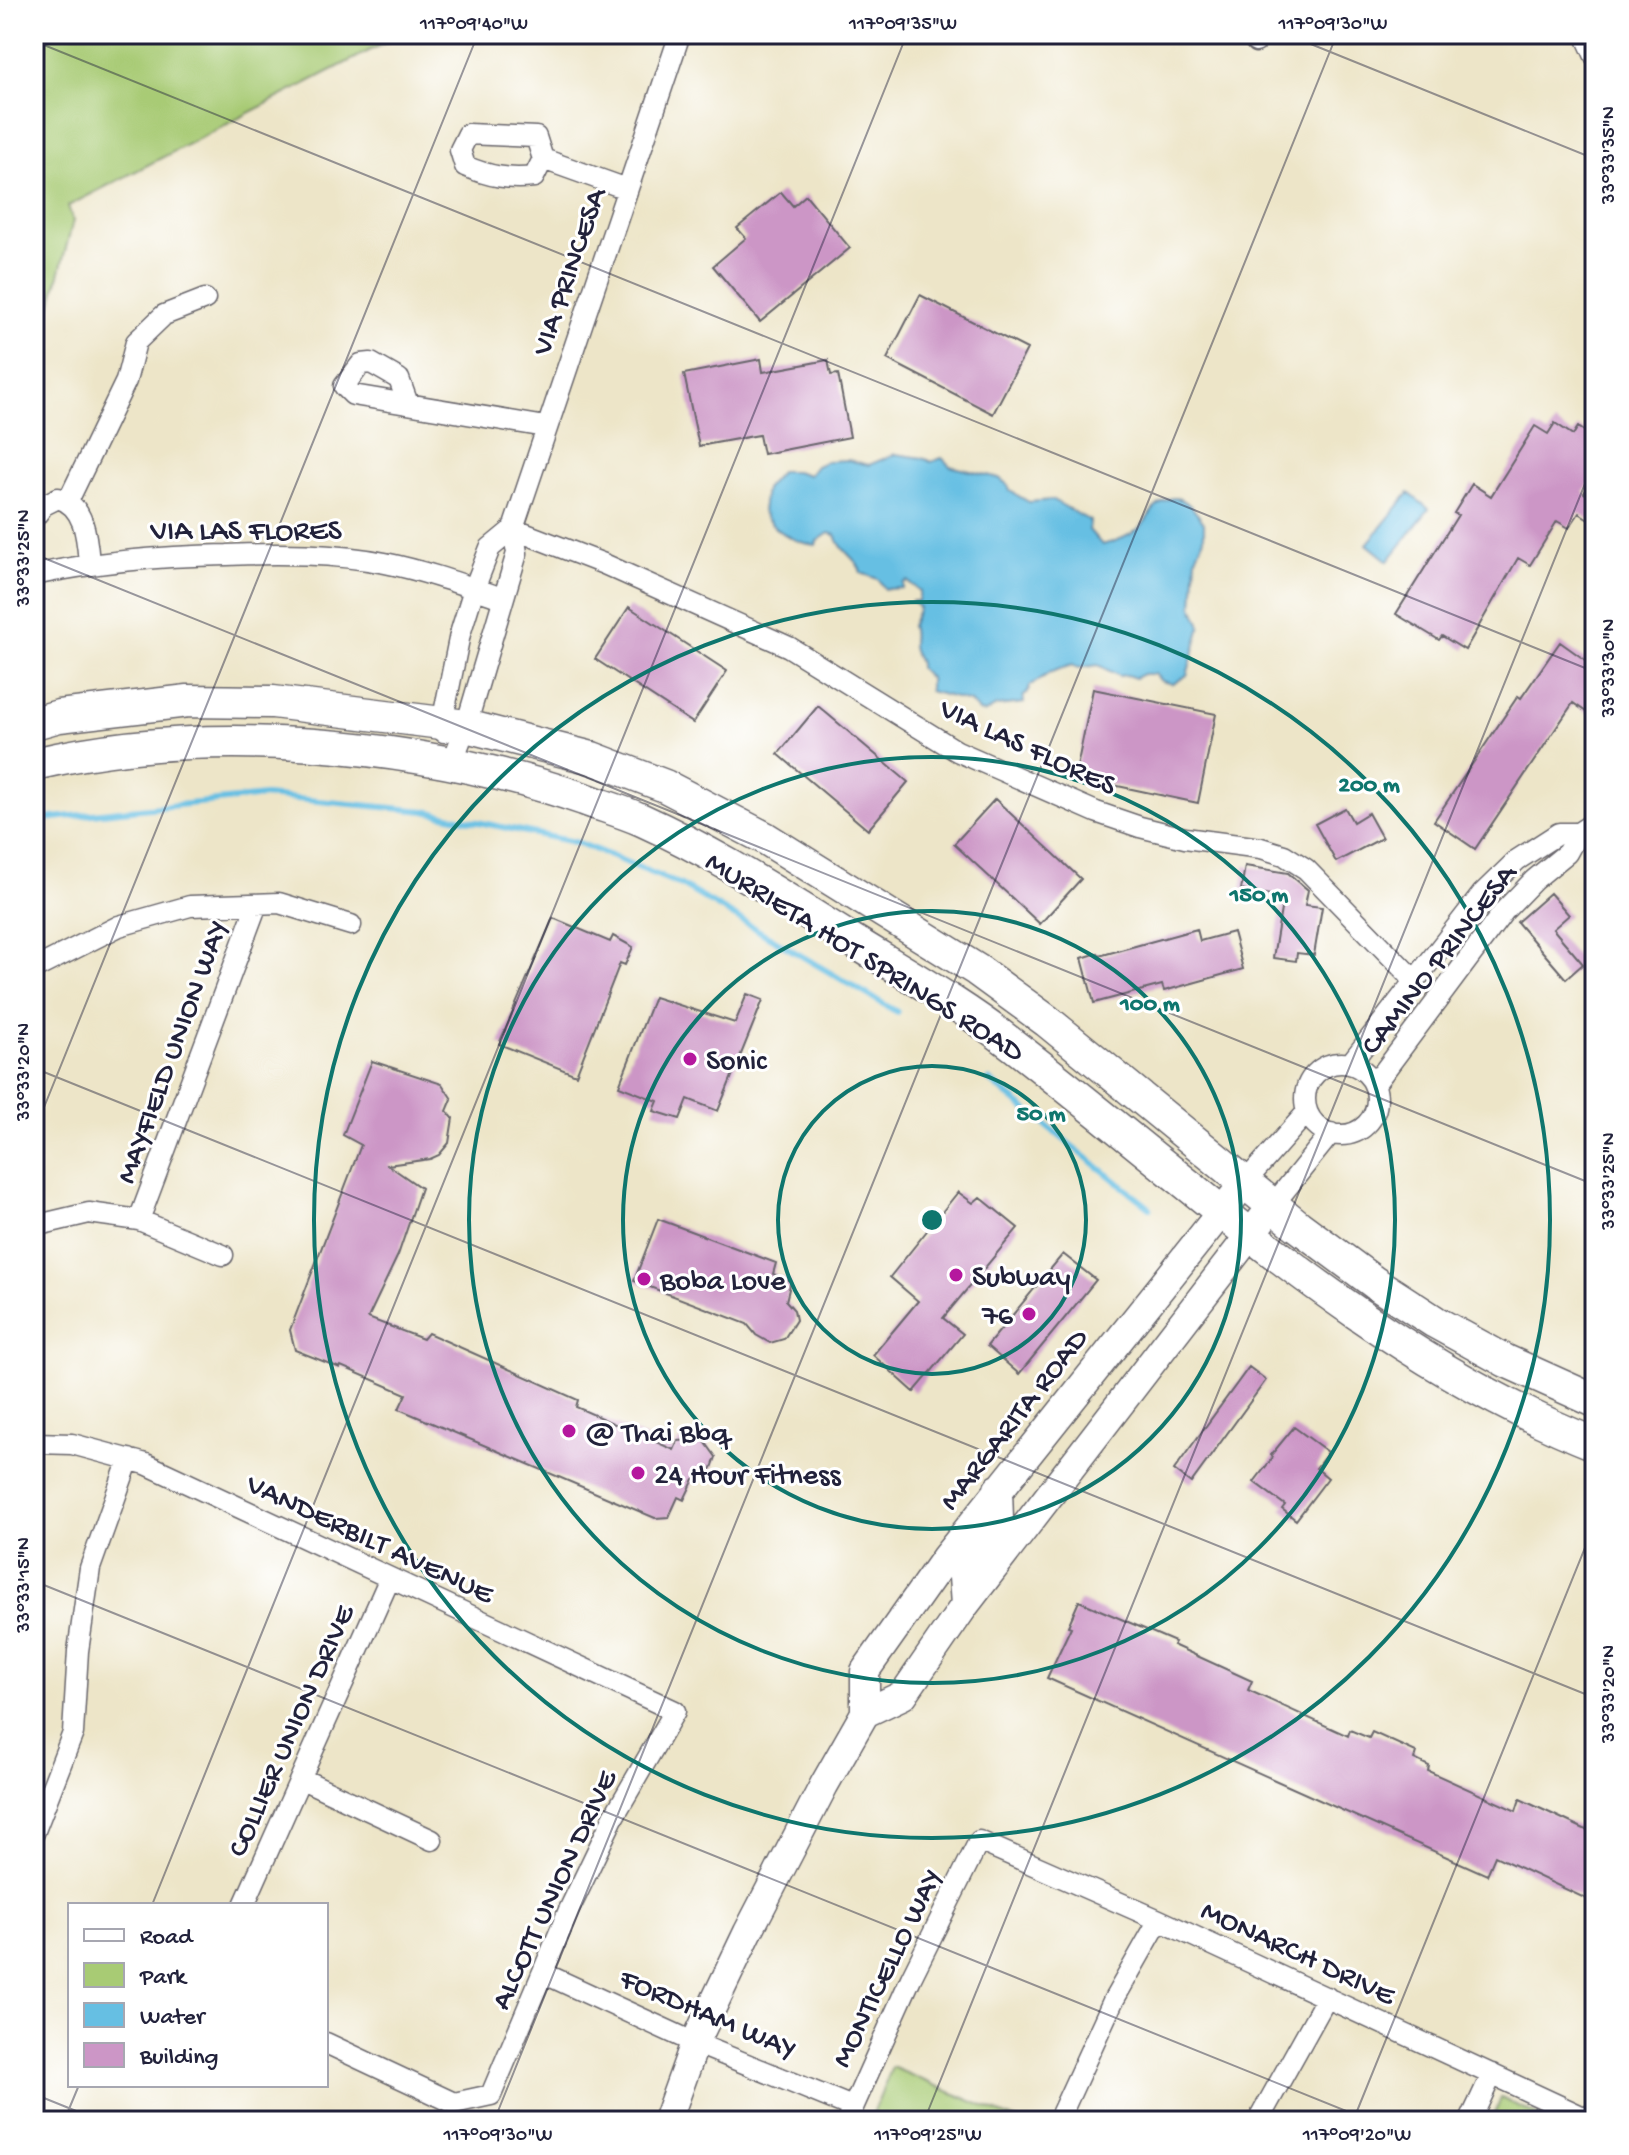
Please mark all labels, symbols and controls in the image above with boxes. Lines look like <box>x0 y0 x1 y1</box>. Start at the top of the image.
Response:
text: 117°09'40"W <box>419 14 528 37</box>
text: 117°09'35"W <box>848 14 957 37</box>
text: 117°09'30"W <box>1277 14 1388 37</box>
text: 33°33'35"N <box>1599 106 1622 205</box>
street label: VIA PRINCESA <box>526 183 617 362</box>
text: 33°33'25"N <box>14 509 37 608</box>
street label: VIA LAS FLORES <box>149 516 342 551</box>
text: 33°33'30"N <box>1599 619 1622 718</box>
street label: VIA LAS FLORES <box>932 692 1121 805</box>
text: 200 m <box>1338 772 1400 801</box>
street label: MURRIETA HOT SPRINGS ROAD <box>698 846 1030 1072</box>
street label: CAMINO PRINCESA <box>1355 857 1527 1063</box>
text: 150 m <box>1229 882 1288 911</box>
street label: MAYFIELD UNION WAY <box>110 916 238 1189</box>
text: 100 m <box>1119 991 1180 1020</box>
text: 33°33'20"N <box>14 1023 37 1122</box>
place label: Sonic <box>706 1046 768 1081</box>
marker: Sonic <box>681 1050 699 1068</box>
text: 50 m <box>1017 1101 1065 1130</box>
text: 33°33'25"N <box>1599 1132 1622 1231</box>
centre of rings <box>918 1206 946 1234</box>
place label: Subway <box>972 1262 1071 1297</box>
place label: Boba Love <box>659 1266 786 1301</box>
marker: Subway <box>947 1266 965 1284</box>
marker: Boba Love <box>635 1270 653 1288</box>
place label: 76 <box>981 1301 1014 1336</box>
marker: 76 <box>1020 1305 1038 1323</box>
street label: MARGARITA ROAD <box>934 1323 1098 1519</box>
place label: @ Thai Bbq <box>585 1418 733 1453</box>
marker: @ Thai Bbq <box>560 1422 578 1440</box>
place label: 24 Hour Fitness <box>654 1460 841 1495</box>
marker: 24 Hour Fitness <box>629 1464 647 1482</box>
street label: VANDERBILT AVENUE <box>239 1468 499 1614</box>
text: 33°33'15"N <box>14 1537 37 1634</box>
street label: COLLIER UNION DRIVE <box>222 1599 365 1863</box>
text: 33°33'20"N <box>1599 1645 1622 1744</box>
street label: ALCOTT UNION DRIVE <box>485 1765 627 2016</box>
street label: MONTICELLO WAY <box>826 1864 952 2074</box>
street label: MONARCH DRIVE <box>1194 1895 1401 2016</box>
legend <box>68 1903 328 2087</box>
text: Road <box>140 1924 194 1953</box>
street label: FORDHAM WAY <box>613 1963 801 2069</box>
text: Park <box>139 1964 188 1993</box>
text: Water <box>140 2004 207 2033</box>
text: Building <box>139 2044 218 2073</box>
text: 117°09'30"W <box>442 2125 553 2148</box>
text: 117°09'25"W <box>873 2125 982 2148</box>
text: 117°09'20"W <box>1302 2125 1411 2148</box>

